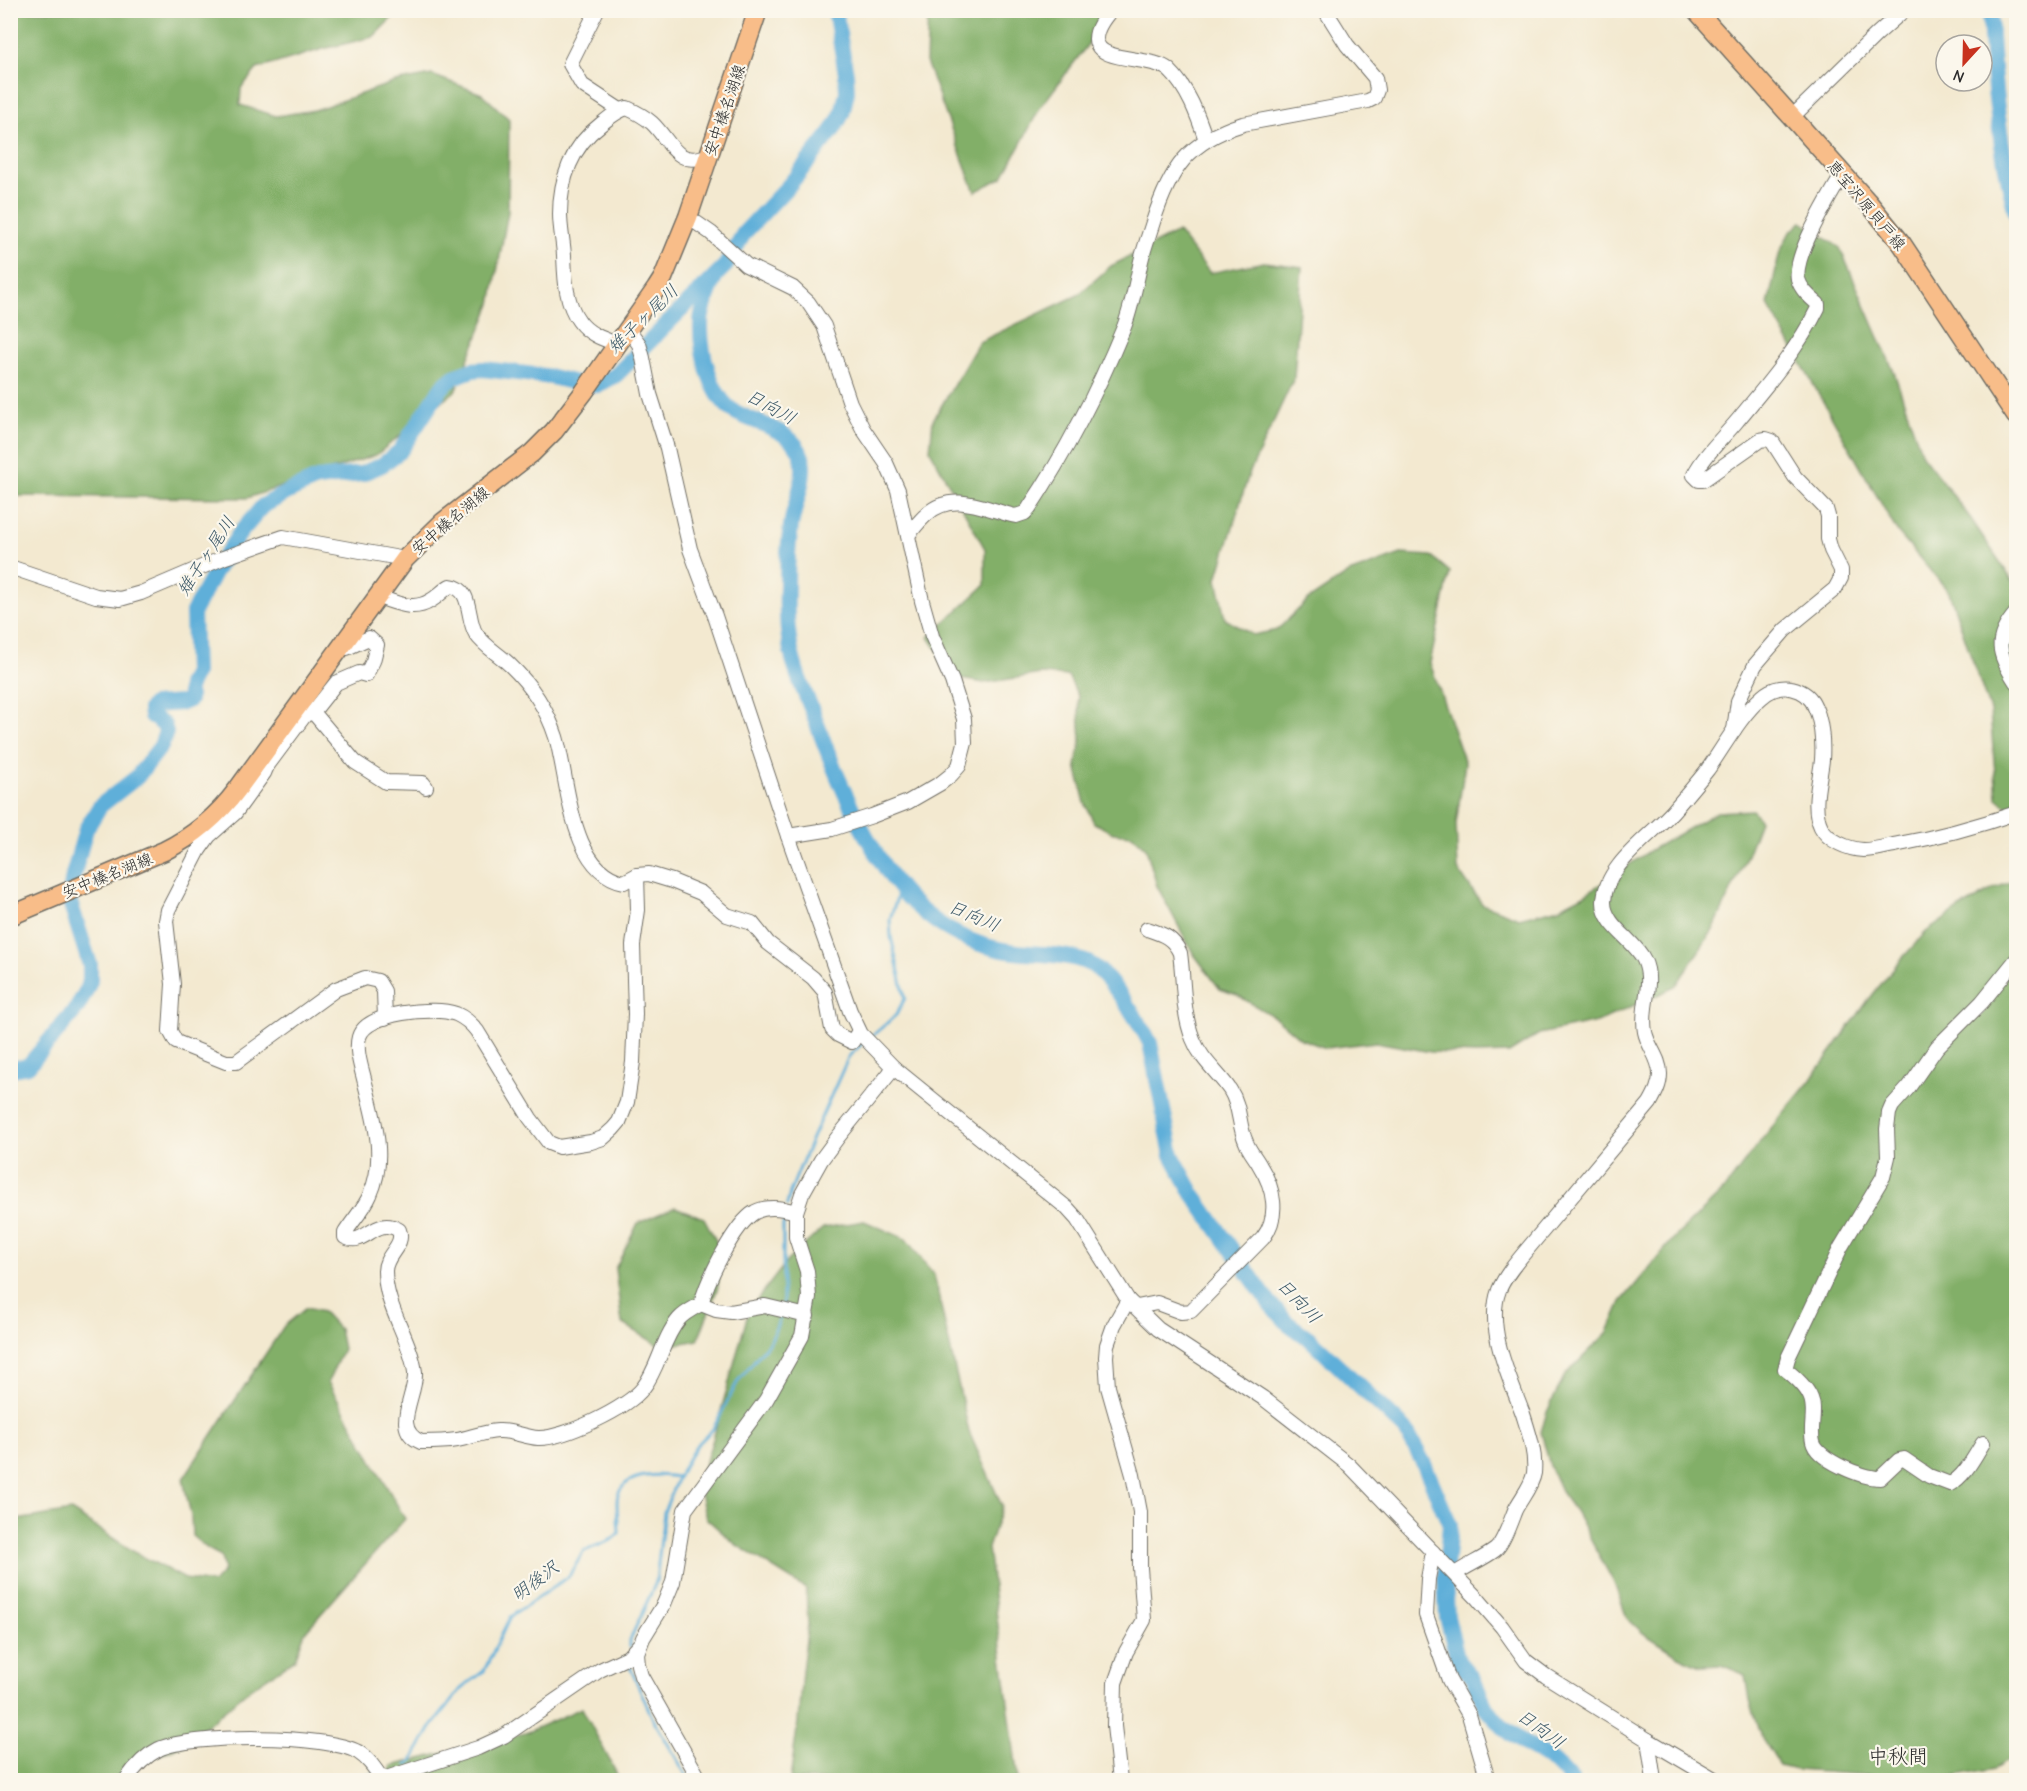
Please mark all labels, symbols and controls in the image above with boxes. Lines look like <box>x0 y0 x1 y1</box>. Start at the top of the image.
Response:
north arrow <box>1934 33 1994 93</box>
street label: 安中榛名湖線 <box>701 62 749 159</box>
text: N <box>1951 66 1967 86</box>
street label: 恵宝沢原貝戸線 <box>1823 157 1909 254</box>
water label: 雉子ヶ尾川 <box>604 281 683 358</box>
water label: 日向川 <box>742 385 799 430</box>
street label: 安中榛名湖線 <box>408 483 493 559</box>
water label: 雉子ヶ尾川 <box>173 513 240 600</box>
street label: 安中榛名湖線 <box>59 850 155 902</box>
water label: 日向川 <box>945 896 1003 937</box>
water label: 日向川 <box>1272 1275 1325 1328</box>
water label: 明後沢 <box>507 1556 564 1606</box>
water label: 日向川 <box>1513 1705 1569 1754</box>
district label: 中秋間 <box>1868 1745 1928 1768</box>

